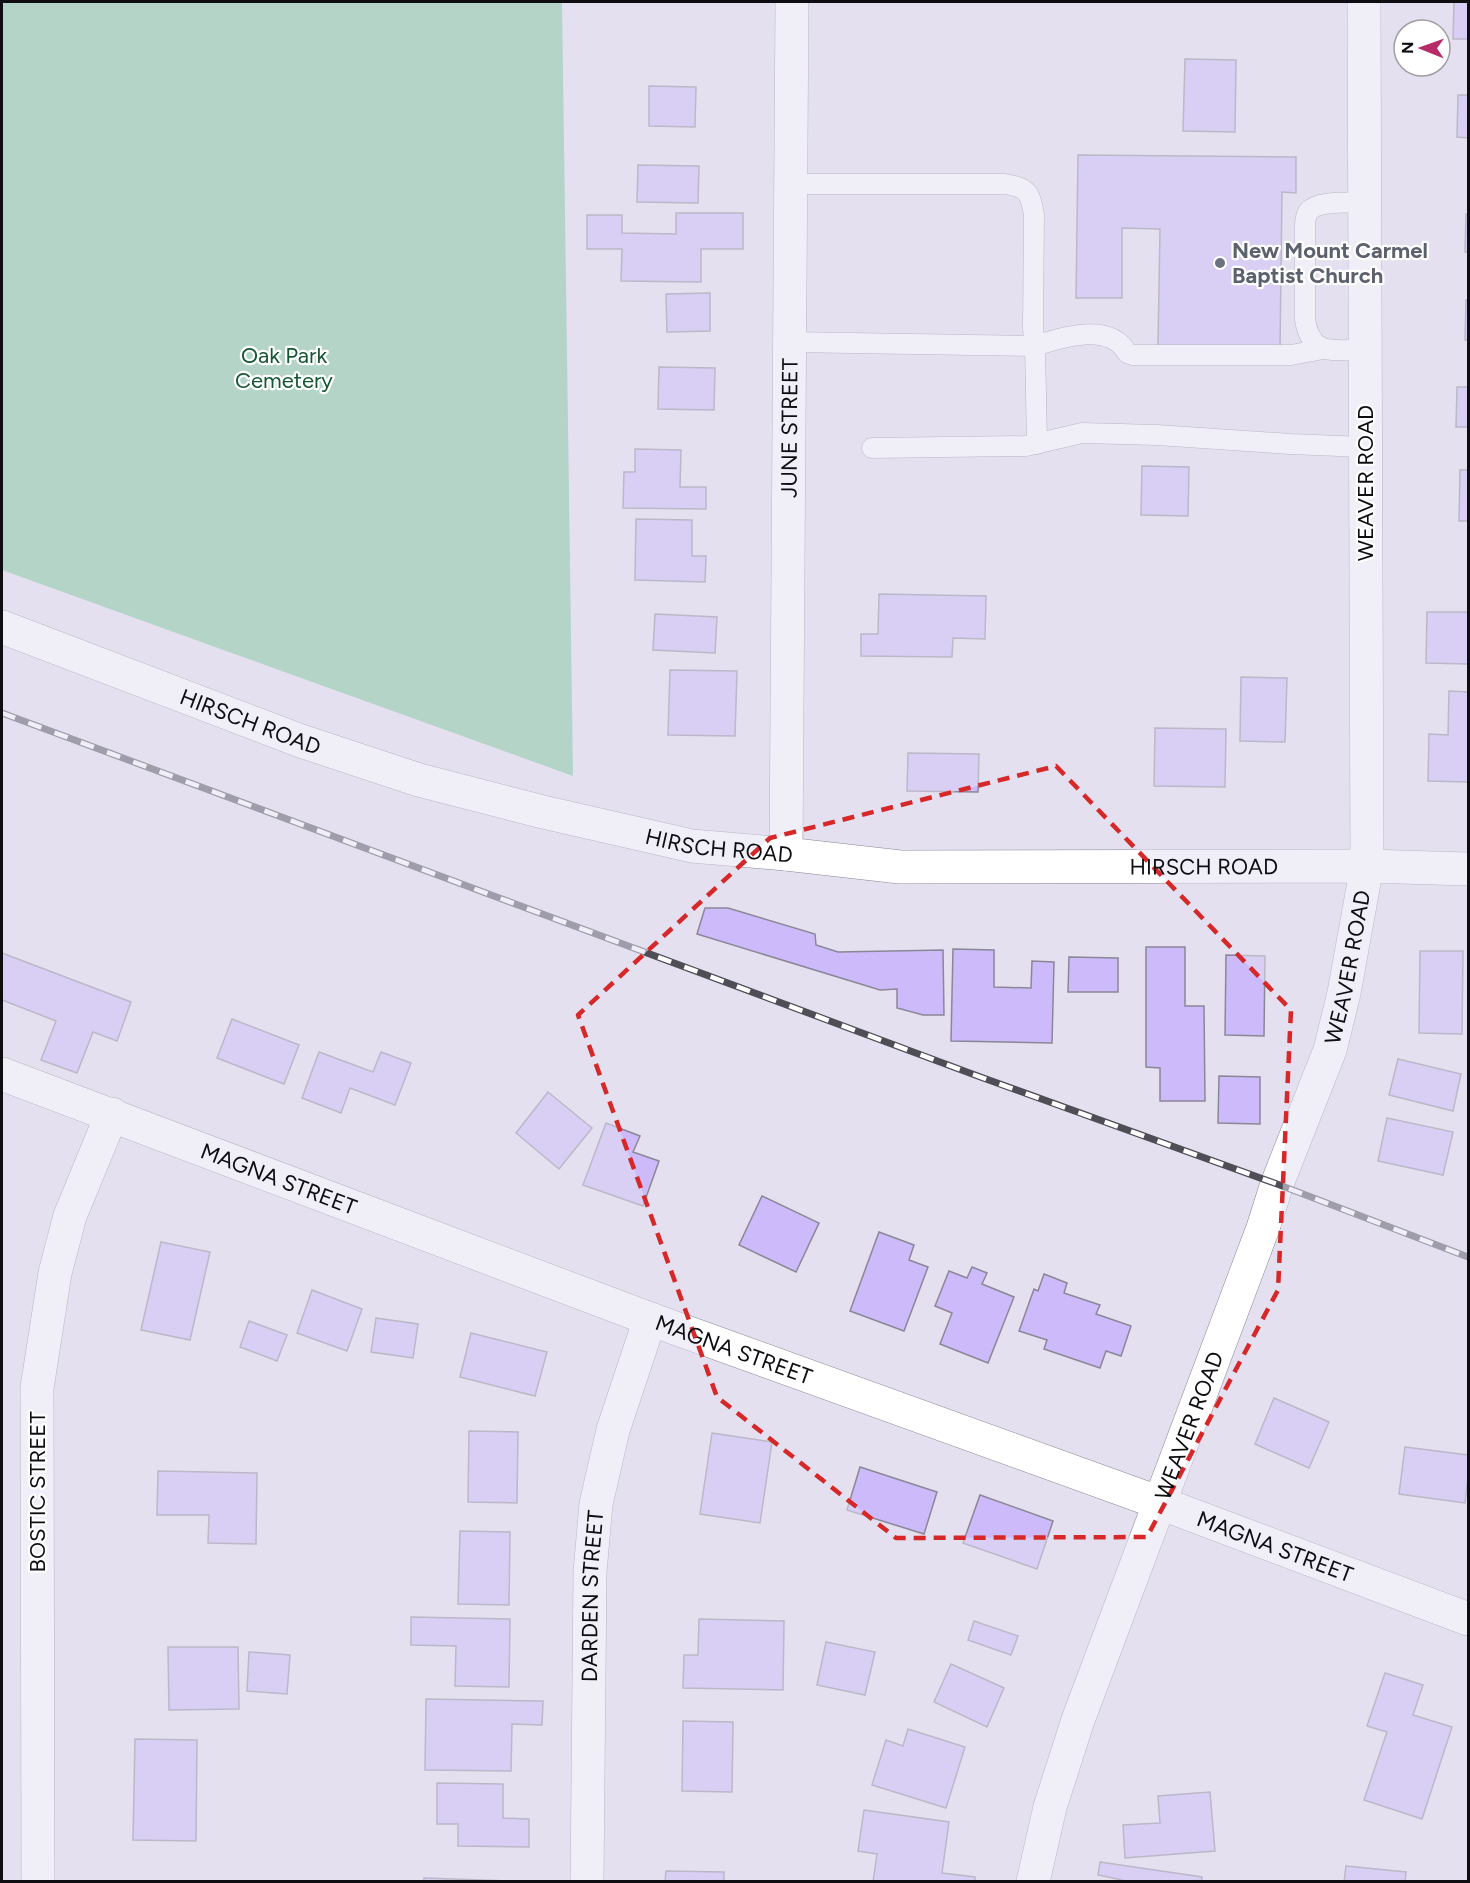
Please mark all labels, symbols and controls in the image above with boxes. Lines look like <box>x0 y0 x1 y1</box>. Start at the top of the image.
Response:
north arrow <box>1392 18 1452 78</box>
text: N <box>1398 41 1417 54</box>
place label: New Mount Carmel Baptist Church <box>1232 237 1428 289</box>
marker: New Mount Carmel Baptist Church <box>1213 256 1227 270</box>
park label: Oak Park Cemetery <box>235 342 333 394</box>
street label: JUNE STREET <box>775 358 803 498</box>
street label: WEAVER ROAD <box>1352 405 1379 561</box>
street label: HIRSCH ROAD <box>176 683 324 760</box>
street label: HIRSCH ROAD <box>643 822 794 868</box>
street label: HIRSCH ROAD <box>1129 853 1278 880</box>
street label: WEAVER ROAD <box>1318 888 1376 1047</box>
street label: MAGNA STREET <box>197 1137 361 1220</box>
street label: MAGNA STREET <box>652 1309 816 1390</box>
street label: WEAVER ROAD <box>1149 1347 1229 1503</box>
street label: BOSTIC STREET <box>24 1411 51 1573</box>
street label: MAGNA STREET <box>1193 1505 1357 1588</box>
street label: DARDEN STREET <box>575 1509 609 1682</box>

